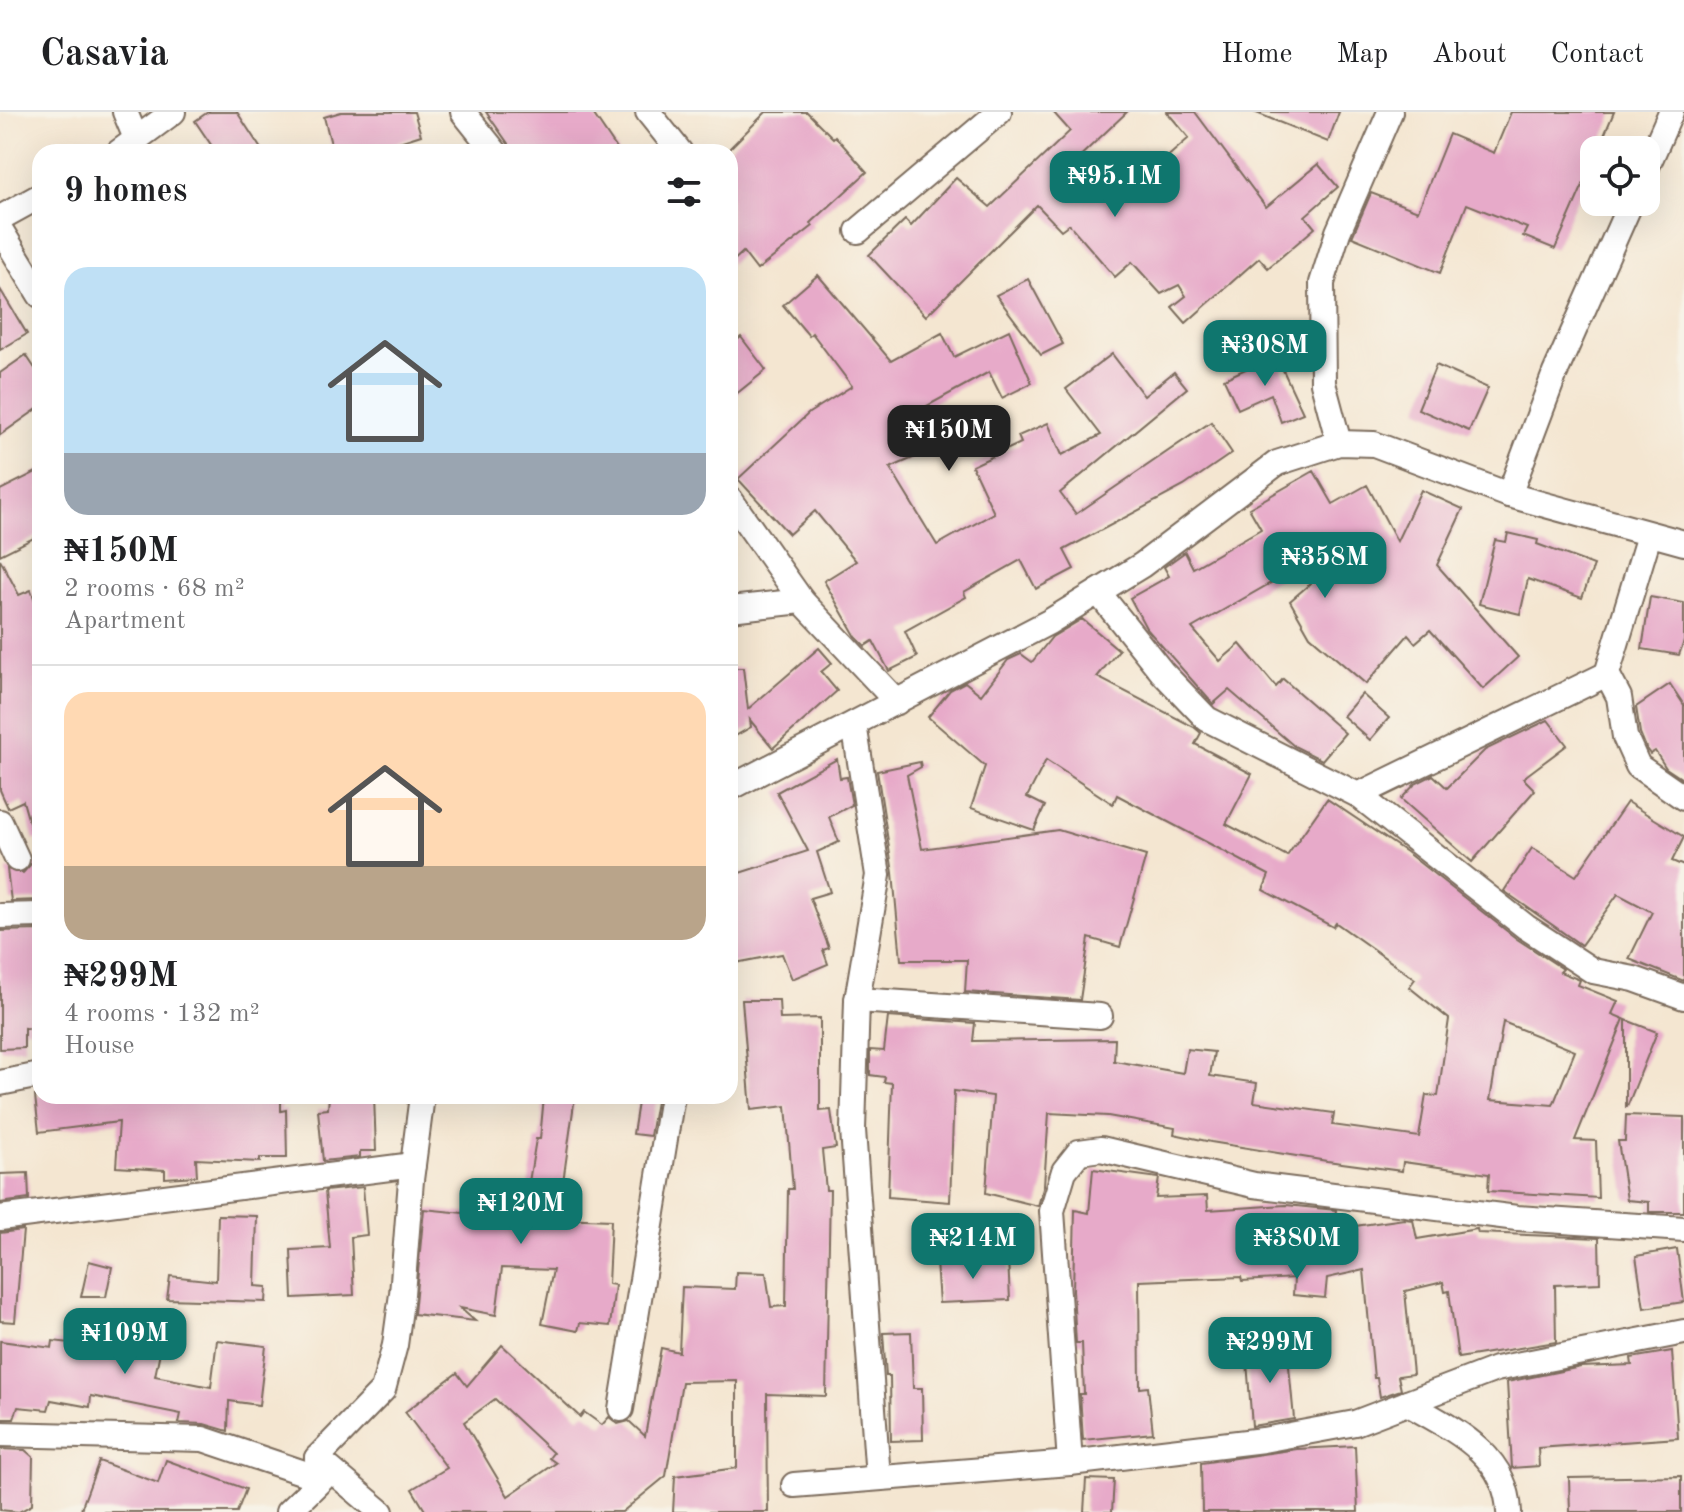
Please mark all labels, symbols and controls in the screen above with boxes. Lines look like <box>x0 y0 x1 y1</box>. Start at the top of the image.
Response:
text: Casavia <box>40 36 169 74</box>
text: Home <box>1221 41 1292 69</box>
text: Map <box>1336 41 1388 69</box>
text: About <box>1432 41 1507 69</box>
text: Contact <box>1551 41 1644 69</box>
map controls <box>1580 136 1660 216</box>
button: locate <box>1580 136 1660 216</box>
pin: ₦95.1M <box>1050 151 1180 219</box>
text: ₦95.1M <box>1068 164 1162 190</box>
icon: filters <box>662 170 706 214</box>
text: 9 homes <box>64 175 187 209</box>
icon: home <box>313 319 457 463</box>
pin: ₦308M <box>1209 320 1321 388</box>
text: ₦308M <box>1221 333 1309 359</box>
pin: ₦150M <box>893 405 1005 473</box>
text: ₦150M <box>905 418 993 444</box>
pin: ₦358M <box>1269 532 1381 600</box>
text: ₦150M <box>64 535 178 569</box>
text: ₦358M <box>1281 545 1369 571</box>
text: 2 rooms · 68 m² <box>64 576 245 602</box>
text: Apartment <box>64 608 186 634</box>
icon: home <box>313 744 457 888</box>
text: ₦299M <box>64 960 178 994</box>
text: 4 rooms · 132 m² <box>64 1001 260 1027</box>
text: House <box>64 1033 135 1059</box>
pin: ₦120M <box>465 1178 577 1246</box>
text: ₦120M <box>477 1191 565 1217</box>
pin: ₦214M <box>917 1213 1029 1281</box>
pin: ₦380M <box>1241 1213 1353 1281</box>
text: ₦214M <box>929 1226 1017 1252</box>
text: ₦380M <box>1253 1226 1341 1252</box>
pin: ₦109M <box>69 1308 181 1376</box>
pin: ₦299M <box>1214 1317 1326 1385</box>
text: ₦109M <box>81 1321 169 1347</box>
text: ₦299M <box>1226 1330 1314 1356</box>

